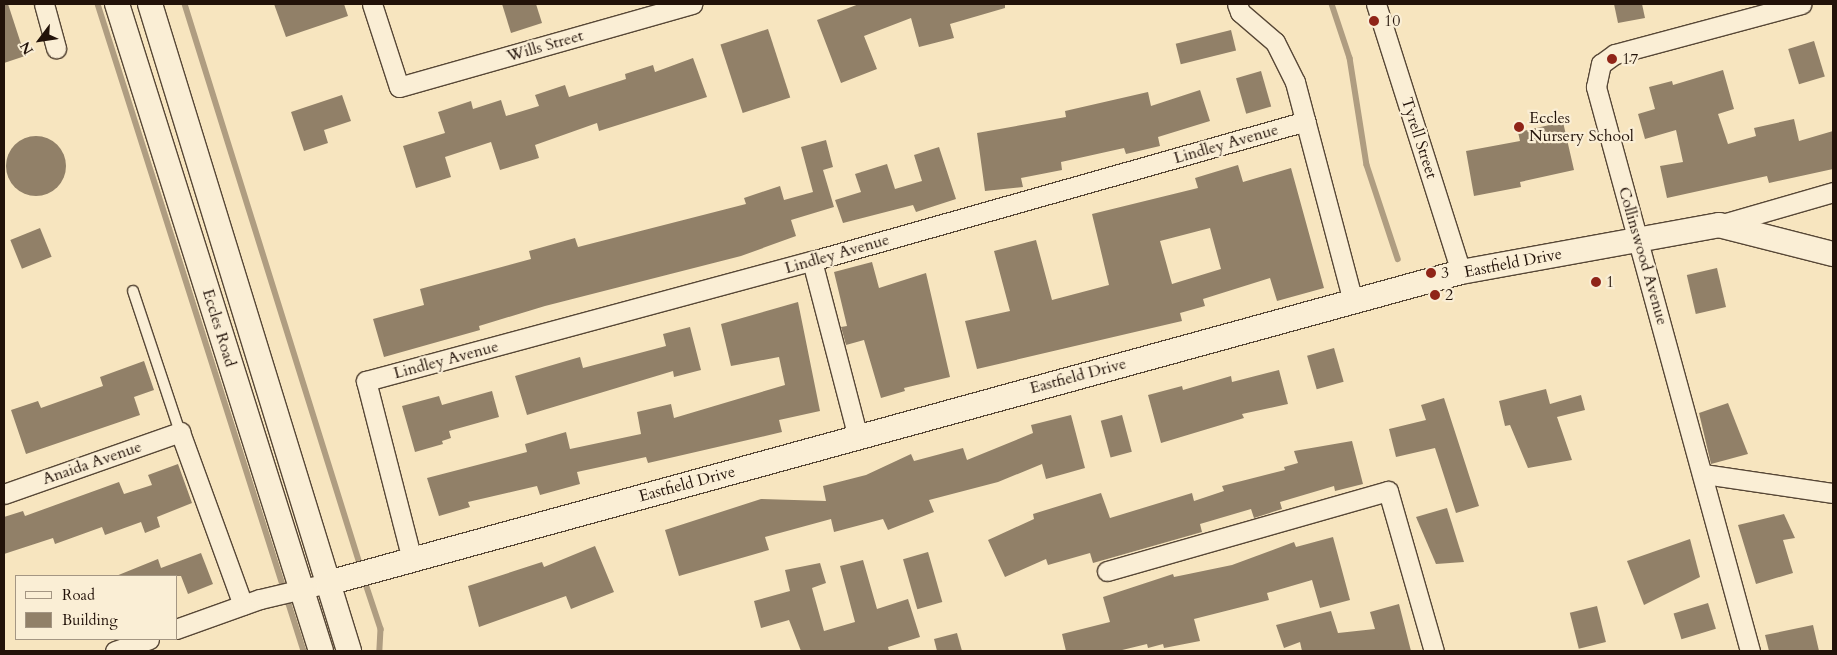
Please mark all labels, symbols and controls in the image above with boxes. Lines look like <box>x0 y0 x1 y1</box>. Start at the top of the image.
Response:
place label: 10 <box>1384 11 1400 31</box>
north arrow <box>15 15 65 65</box>
marker: 10 <box>1368 15 1380 27</box>
street label: Wills Street <box>505 26 585 66</box>
text: N <box>15 38 38 58</box>
place label: 17 <box>1622 49 1638 69</box>
marker: 17 <box>1606 53 1618 65</box>
street label: Tyrell Street <box>1397 95 1441 181</box>
place label: Eccles Nursery School <box>1529 108 1634 146</box>
street label: Lindley Avenue <box>1172 120 1280 168</box>
marker: Eccles Nursery School <box>1513 121 1525 133</box>
street label: Collinswood Avenue <box>1614 185 1672 327</box>
street label: Lindley Avenue <box>783 230 891 278</box>
street label: Eastfield Drive <box>1463 244 1563 282</box>
place label: 3 <box>1441 263 1449 283</box>
marker: 3 <box>1425 267 1437 279</box>
place label: 1 <box>1606 272 1614 292</box>
marker: 1 <box>1590 276 1602 288</box>
place label: 2 <box>1445 285 1453 305</box>
street label: Eccles Road <box>198 287 240 369</box>
marker: 2 <box>1429 289 1441 301</box>
street label: Lindley Avenue <box>391 337 501 383</box>
street label: Eastfield Drive <box>1028 354 1128 398</box>
street label: Anaida Avenue <box>40 437 144 489</box>
street label: Eastfield Drive <box>637 462 737 506</box>
legend <box>15 575 178 640</box>
text: Road <box>62 585 95 605</box>
text: Building <box>62 610 118 630</box>

